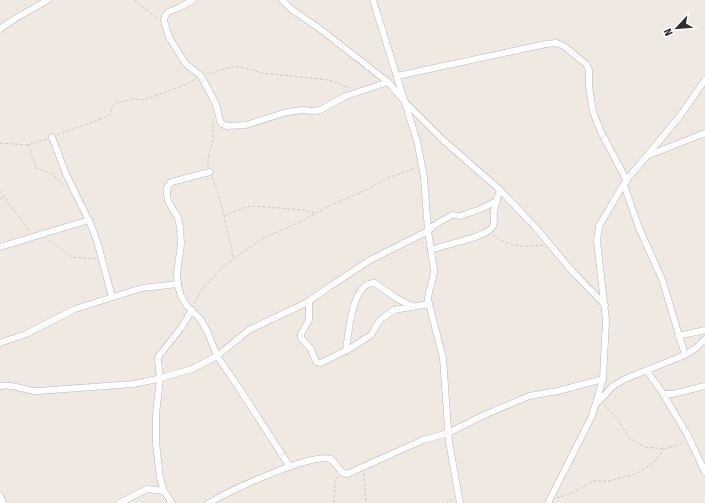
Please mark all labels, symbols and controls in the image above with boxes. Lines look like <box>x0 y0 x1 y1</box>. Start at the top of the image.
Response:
north arrow <box>657 8 697 48</box>
text: N <box>661 26 676 38</box>

